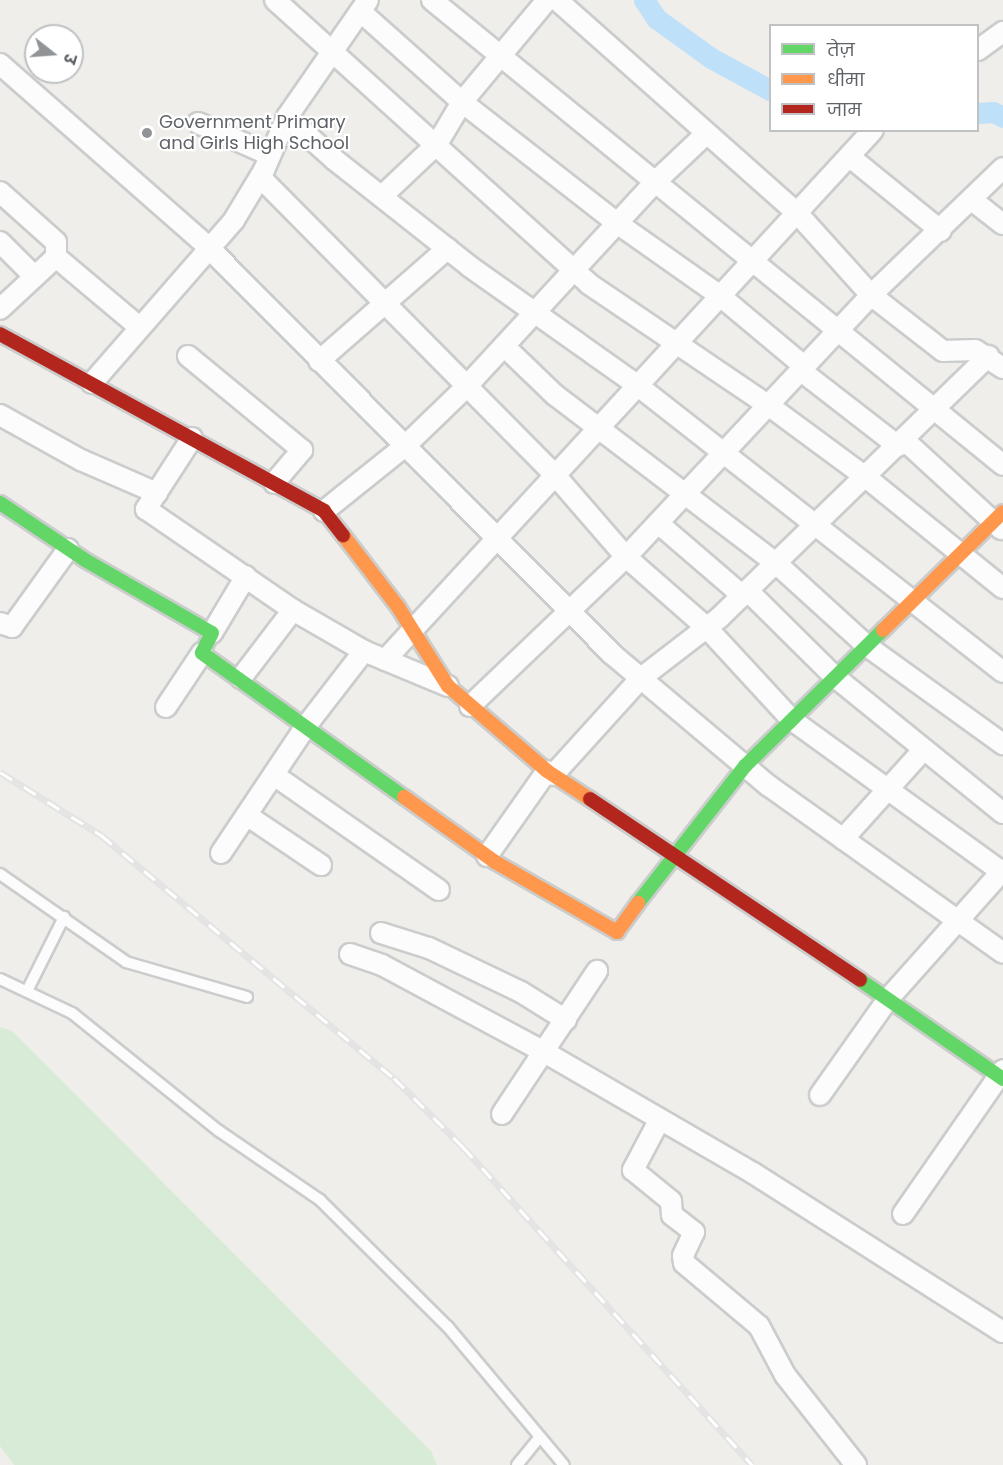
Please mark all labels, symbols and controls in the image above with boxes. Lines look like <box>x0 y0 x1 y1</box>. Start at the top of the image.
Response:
north arrow <box>24 24 84 84</box>
legend <box>769 24 979 132</box>
text: तेज़ <box>827 37 855 62</box>
text: उ <box>57 51 82 67</box>
text: धीमा <box>827 67 865 92</box>
text: जाम <box>827 97 862 122</box>
place label: Government Primary and Girls High School <box>159 112 349 154</box>
marker: Government Primary and Girls High School <box>140 126 154 140</box>

